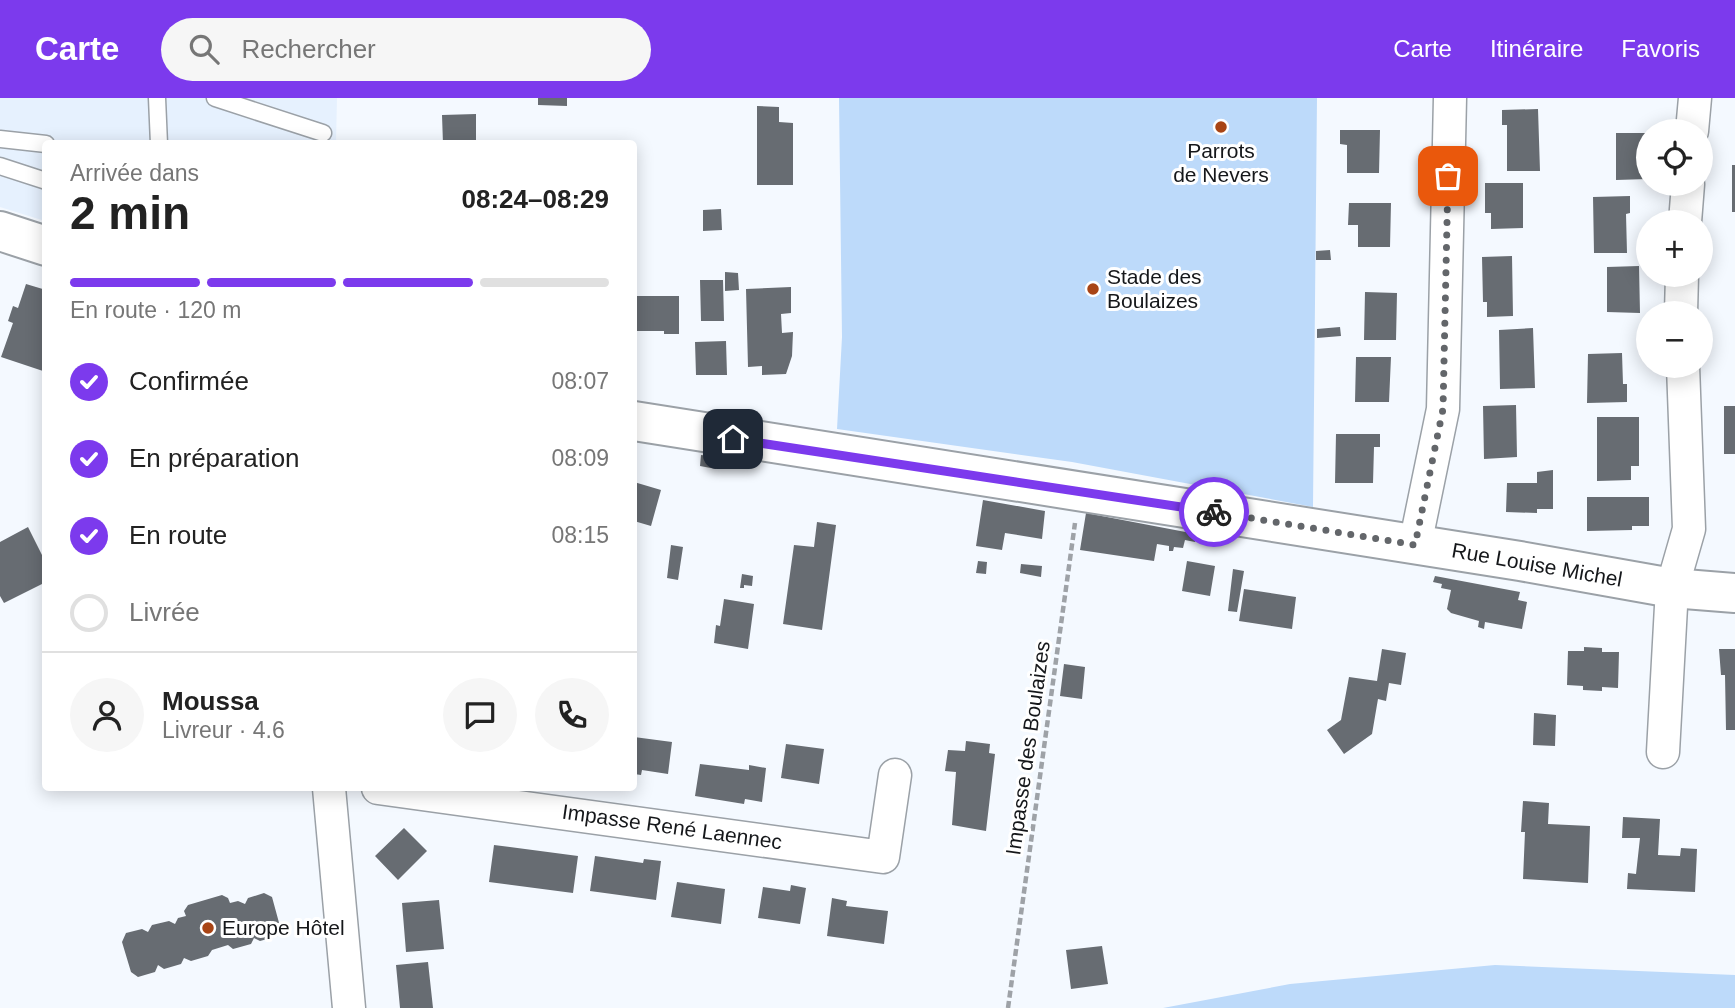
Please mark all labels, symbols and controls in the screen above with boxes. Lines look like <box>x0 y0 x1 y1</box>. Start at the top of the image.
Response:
search box <box>161 18 651 81</box>
text: Carte <box>35 30 119 67</box>
icon: search <box>185 30 223 68</box>
text: Rechercher <box>241 34 376 64</box>
text: Carte <box>1393 35 1452 62</box>
text: Itinéraire <box>1490 35 1583 62</box>
text: Favoris <box>1621 35 1700 62</box>
marker: Parrots de Nevers <box>1213 119 1229 135</box>
map controls <box>1636 119 1713 378</box>
button: locate <box>1636 119 1713 196</box>
place label: Parrots de Nevers <box>1173 139 1269 186</box>
pin <box>1418 146 1478 206</box>
icon: bag <box>1429 157 1467 195</box>
text: Arrivée dans <box>70 160 199 186</box>
text: 08:24–08:29 <box>462 184 609 214</box>
text: 2 min <box>70 187 190 239</box>
button: + <box>1636 210 1713 287</box>
place label: Stade des Boulaizes <box>1107 265 1202 312</box>
marker: Stade des Boulaizes <box>1085 281 1101 297</box>
text: En route · 120 m <box>70 297 241 323</box>
button: − <box>1636 301 1713 378</box>
icon: check <box>70 363 108 401</box>
text: Confirmée <box>129 366 249 396</box>
text: 08:07 <box>551 368 609 394</box>
pin <box>703 409 763 469</box>
icon: home <box>714 420 752 458</box>
icon: check <box>70 440 108 478</box>
text: En préparation <box>129 443 300 473</box>
text: 08:09 <box>551 445 609 471</box>
courier <box>1179 477 1249 547</box>
icon: bike <box>1195 493 1233 531</box>
icon: check <box>70 517 108 555</box>
text: En route <box>129 520 227 550</box>
text: 08:15 <box>551 522 609 548</box>
street label: Rue Louise Michel <box>1450 538 1624 591</box>
text: Livrée <box>129 597 200 627</box>
street label: Impasse des Boulaizes <box>1001 639 1054 856</box>
button: person <box>70 678 144 752</box>
button: chat <box>443 678 517 752</box>
button: phone <box>535 678 609 752</box>
text: Moussa <box>162 686 259 716</box>
text: Livreur · 4.6 <box>162 717 285 743</box>
street label: Impasse René Laennec <box>561 800 783 853</box>
place label: Europe Hôtel <box>222 916 345 939</box>
marker: Europe Hôtel <box>200 920 216 936</box>

